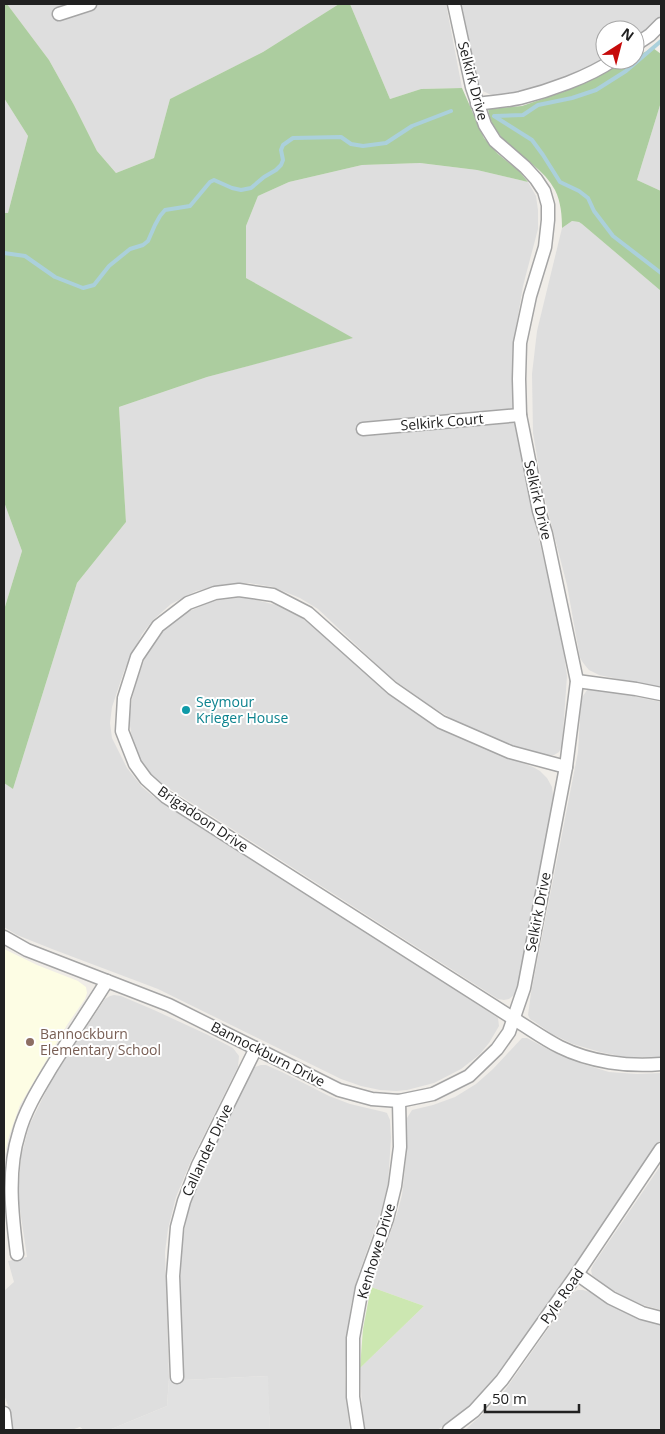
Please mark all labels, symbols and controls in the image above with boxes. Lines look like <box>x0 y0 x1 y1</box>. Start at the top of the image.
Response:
north arrow <box>595 20 645 70</box>
text: N <box>618 23 638 45</box>
street label: Selkirk Drive <box>454 39 493 123</box>
street label: Selkirk Court <box>400 408 484 435</box>
street label: Selkirk Drive <box>520 458 557 542</box>
place label: Seymour Krieger House <box>196 692 289 727</box>
marker: Seymour Krieger House <box>180 704 192 716</box>
street label: Brigadoon Drive <box>154 781 252 856</box>
street label: Selkirk Drive <box>520 870 555 953</box>
street label: Bannockburn Drive <box>208 1017 329 1091</box>
place label: Bannockburn Elementary School <box>40 1024 161 1059</box>
marker: Bannockburn Elementary School <box>24 1036 36 1048</box>
street label: Callander Drive <box>177 1100 236 1199</box>
street label: Kenhowe Drive <box>352 1201 399 1301</box>
street label: Pyle Road <box>535 1264 588 1327</box>
scale bar <box>485 1382 579 1414</box>
text: 50 m <box>492 1388 527 1408</box>

